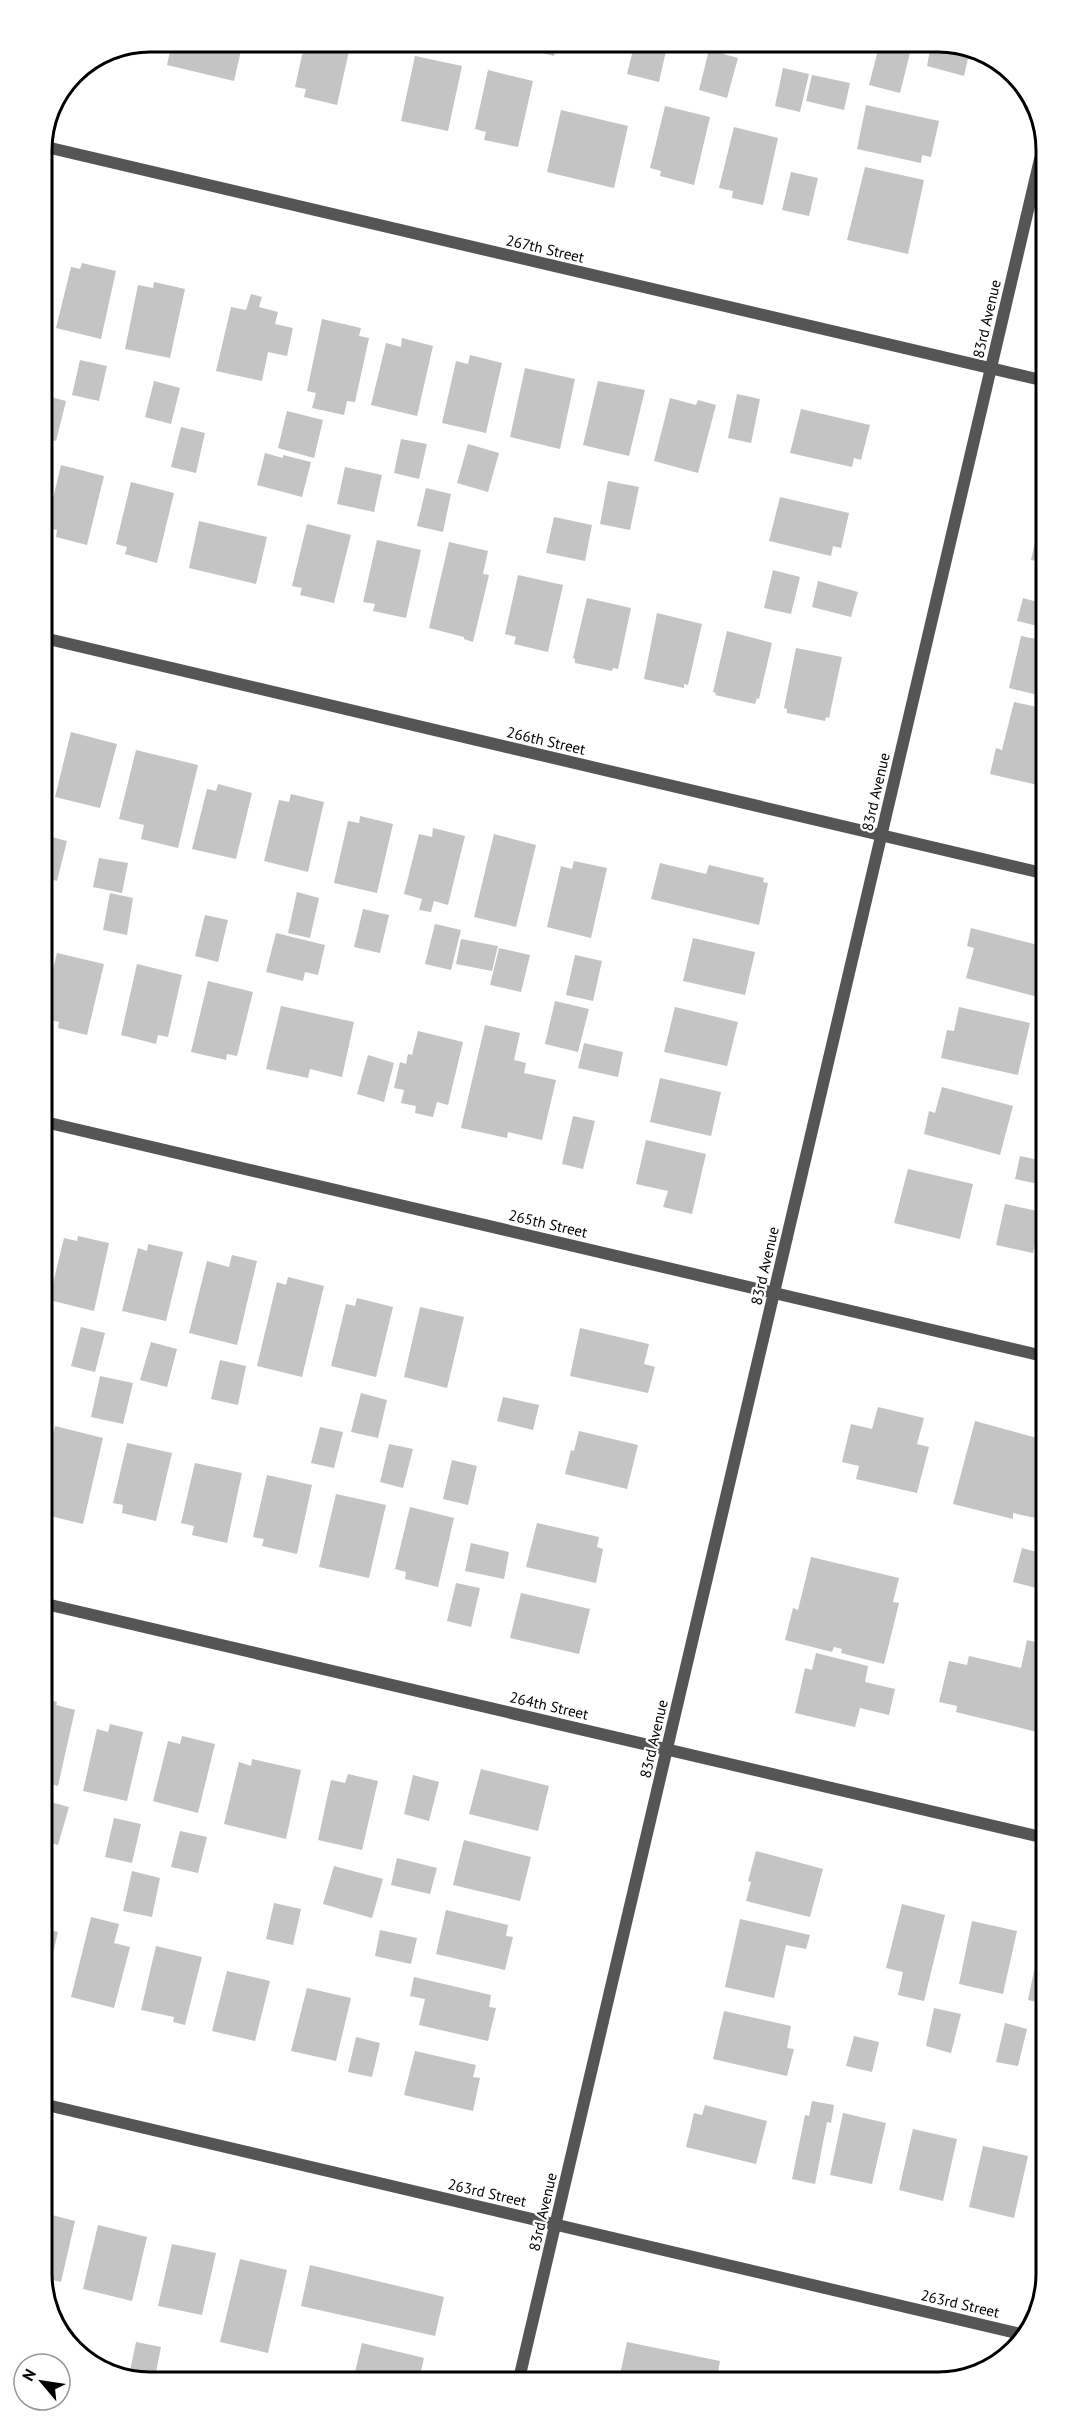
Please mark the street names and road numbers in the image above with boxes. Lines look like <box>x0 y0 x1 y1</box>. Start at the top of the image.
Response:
street label: 267th Street <box>504 230 586 267</box>
street label: 83rd Avenue <box>968 278 1005 360</box>
street label: 266th Street <box>505 722 587 759</box>
street label: 83rd Avenue <box>857 751 894 833</box>
street label: 265th Street <box>507 1205 589 1242</box>
street label: 83rd Avenue <box>746 1225 783 1307</box>
street label: 264th Street <box>508 1687 590 1724</box>
street label: 83rd Avenue <box>635 1698 672 1780</box>
street label: 83rd Avenue <box>524 2171 561 2253</box>
street label: 263rd Street <box>446 2174 528 2211</box>
street label: 263rd Street <box>919 2285 1001 2322</box>

